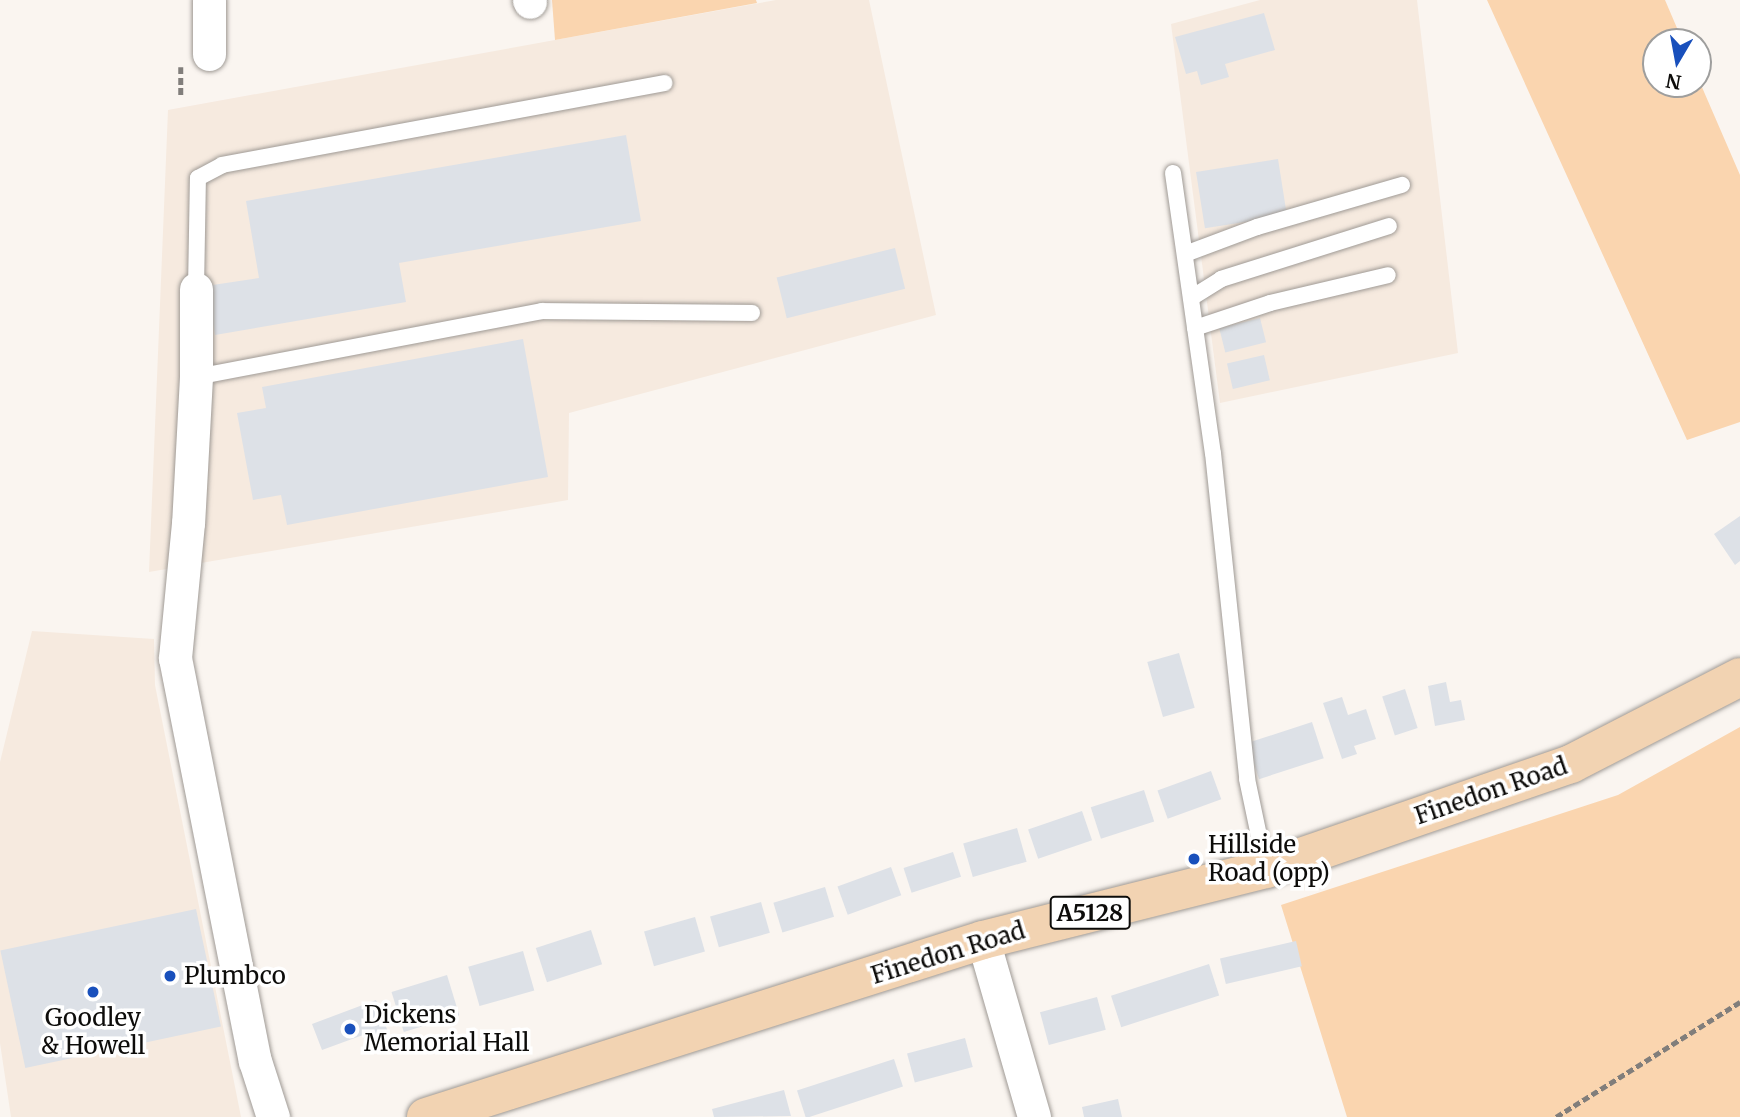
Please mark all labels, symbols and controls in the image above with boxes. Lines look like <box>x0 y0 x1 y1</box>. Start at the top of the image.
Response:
north arrow <box>1642 28 1712 98</box>
text: N <box>1664 69 1683 95</box>
street label: Finedon Road <box>1411 751 1571 831</box>
place label: Hillside Road (opp) <box>1208 831 1330 887</box>
marker: Hillside Road (opp) <box>1186 851 1202 867</box>
road number: A5128 <box>1048 893 1132 932</box>
street label: Finedon Road <box>868 916 1028 990</box>
place label: Plumbco <box>184 962 286 990</box>
marker: Plumbco <box>162 968 178 984</box>
marker: Goodley & Howell <box>85 984 101 1000</box>
place label: Dickens Memorial Hall <box>364 1001 529 1057</box>
place label: Goodley & Howell <box>41 1004 145 1060</box>
marker: Dickens Memorial Hall <box>342 1021 358 1037</box>

